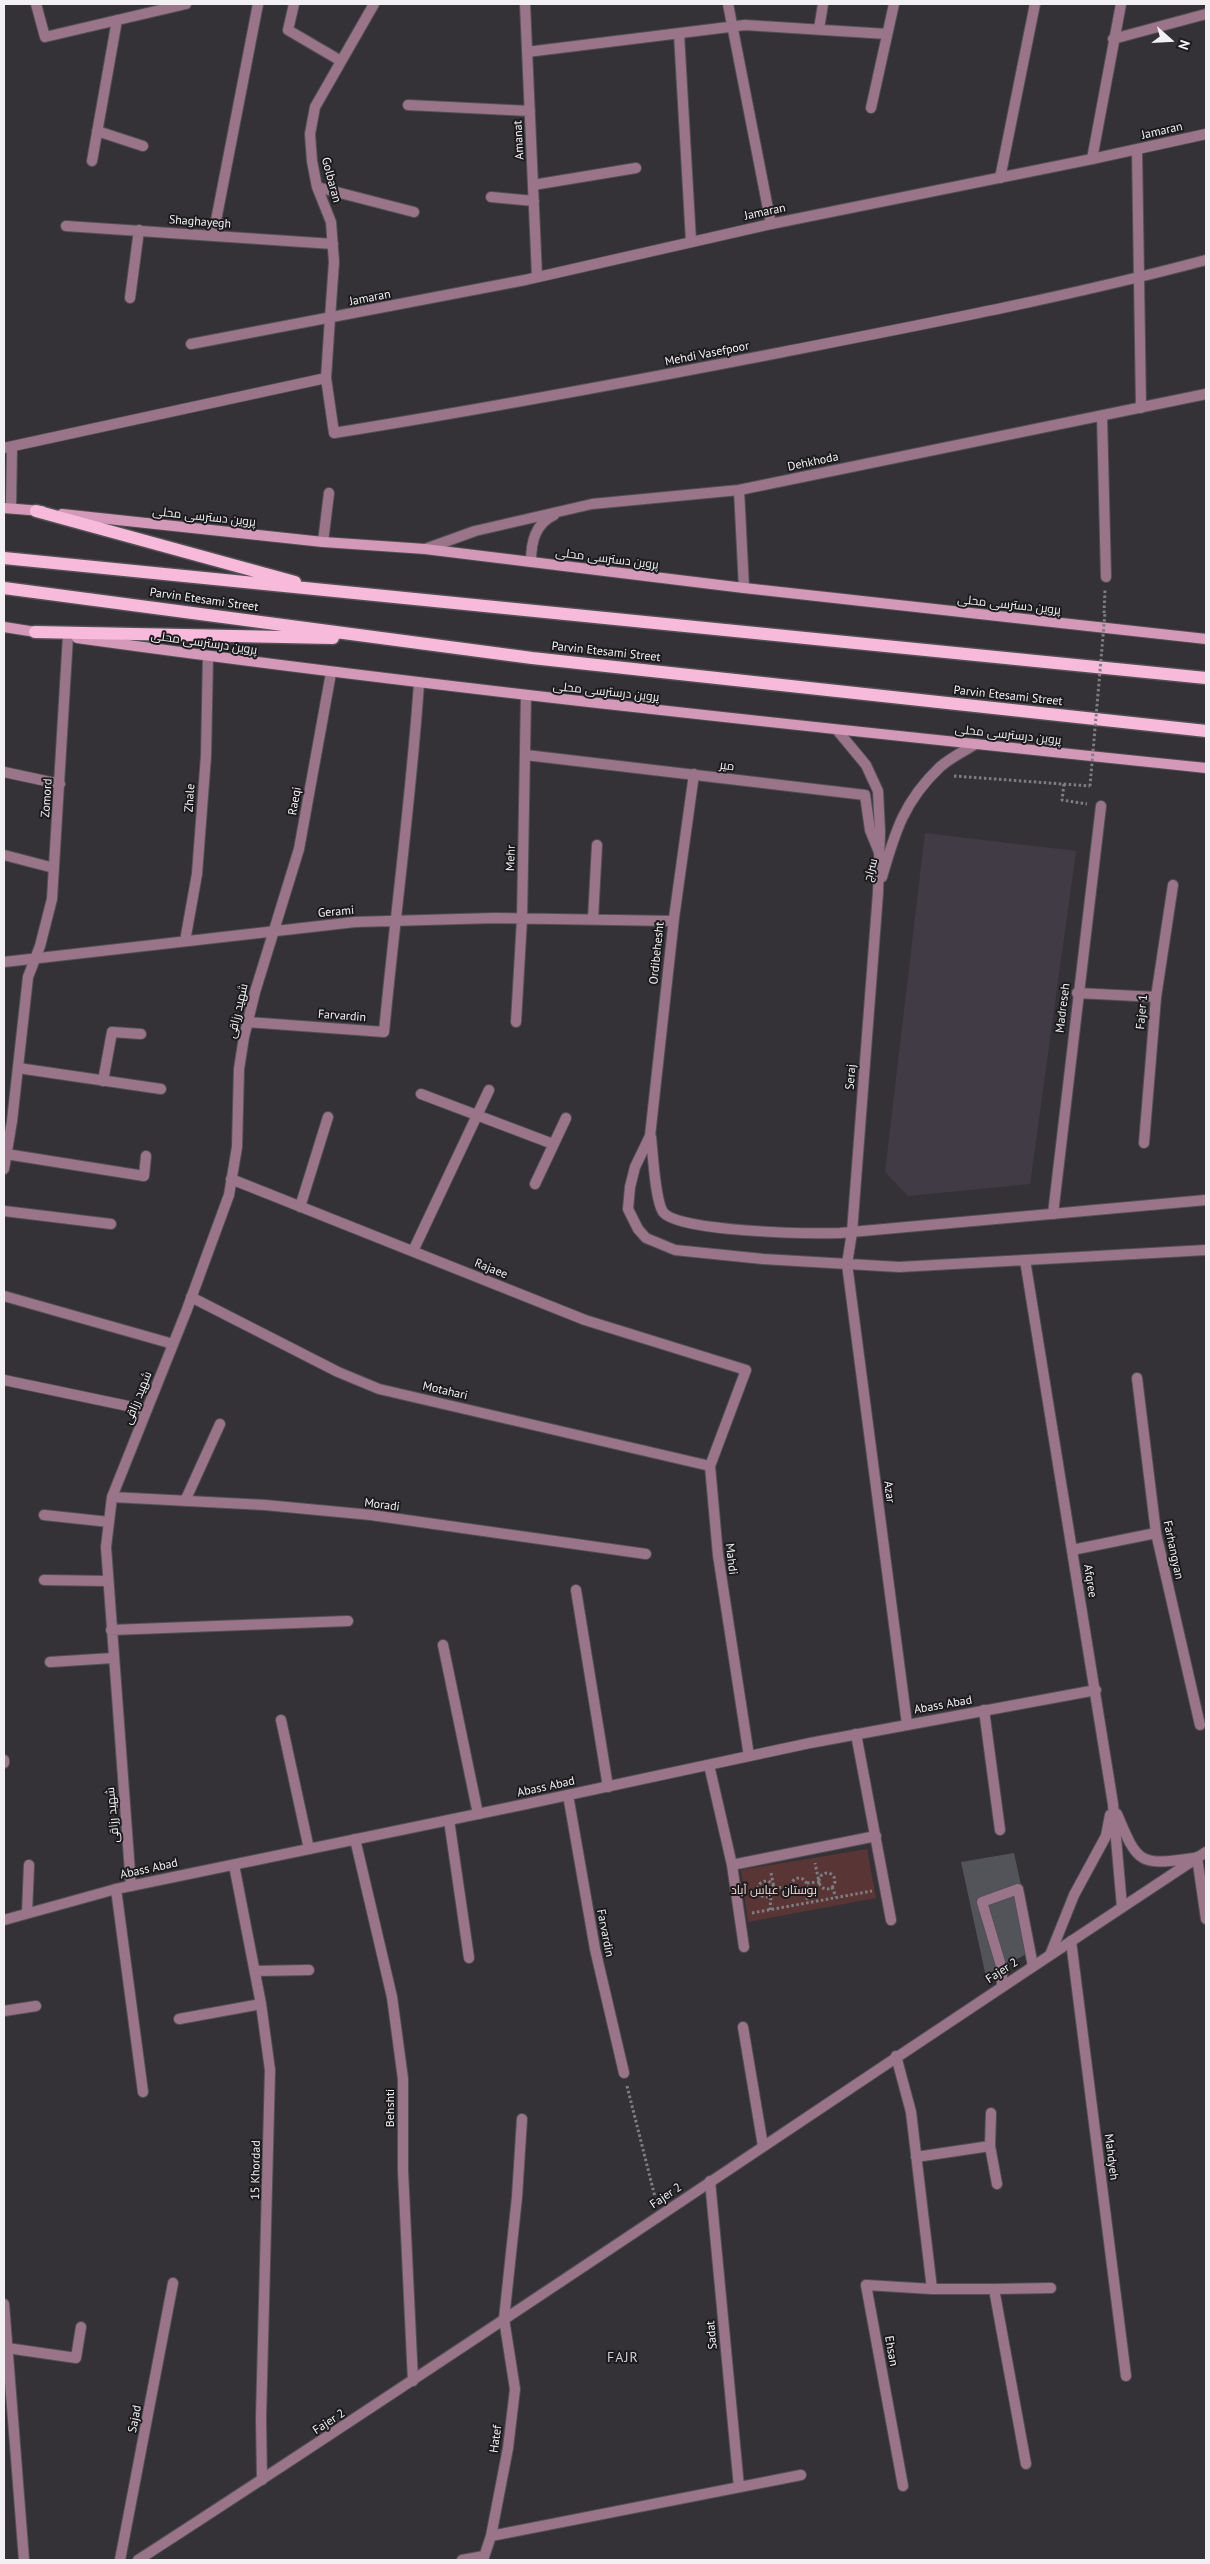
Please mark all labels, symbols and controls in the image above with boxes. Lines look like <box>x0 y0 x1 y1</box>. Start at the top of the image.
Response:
north arrow <box>1145 15 1195 65</box>
text: N <box>1174 38 1194 52</box>
street label: Jamaran <box>1140 119 1184 143</box>
street label: Amanat <box>511 120 527 160</box>
street label: Golbaran <box>318 156 344 204</box>
street label: Jamaran <box>743 201 787 223</box>
street label: Shaghayegh <box>168 213 232 231</box>
street label: Jamaran <box>348 287 392 309</box>
street label: Mehdi Vasefpoor <box>664 339 750 369</box>
street label: Dehkhoda <box>786 450 840 474</box>
street label: پروین دسترسی محلی <box>152 504 256 530</box>
street label: پروین دسترسی محلی <box>555 546 659 572</box>
street label: Parvin Etesami Street <box>149 585 259 615</box>
street label: پروین دسترسی محلی <box>957 592 1061 618</box>
street label: پروین درسترسی محلی <box>150 628 258 658</box>
street label: Parvin Etesami Street <box>551 639 661 665</box>
street label: پروین درسترسی محلی <box>552 679 660 705</box>
street label: Parvin Etesami Street <box>953 683 1063 709</box>
street label: پروین درسترسی محلی <box>954 722 1062 748</box>
street label: میر <box>719 758 735 774</box>
street label: Zomord <box>38 778 56 818</box>
street label: Zhale <box>182 783 198 813</box>
street label: Raeqi <box>285 786 305 816</box>
street label: Mehr <box>503 845 519 871</box>
street label: سراج <box>861 857 881 883</box>
street label: Gerami <box>317 903 355 921</box>
street label: Ordibehesht <box>647 921 667 985</box>
street label: شهید رزاقی <box>225 982 251 1040</box>
street label: Madreseh <box>1053 982 1073 1034</box>
street label: Fajer 1 <box>1133 994 1151 1030</box>
street label: Farvardin <box>317 1007 367 1025</box>
street label: Seraj <box>843 1064 859 1090</box>
street label: Rajaee <box>472 1256 510 1282</box>
street label: شهید رزاقی <box>121 1369 155 1427</box>
street label: Motahari <box>421 1379 469 1403</box>
street label: Azar <box>881 1480 897 1504</box>
street label: Moradi <box>363 1496 401 1514</box>
street label: Farhangyan <box>1160 1519 1186 1581</box>
street label: Mahdi <box>722 1542 740 1576</box>
street label: Afqree <box>1080 1563 1100 1599</box>
street label: Abass Abad <box>913 1693 973 1717</box>
street label: Abass Abad <box>516 1774 576 1800</box>
street label: شهید رزاقی <box>103 1786 123 1844</box>
street label: Abass Abad <box>119 1856 179 1882</box>
park label: بوستان عباس آباد <box>731 1884 817 1898</box>
street label: Farvardin <box>593 1908 617 1958</box>
street label: Fajer 2 <box>983 1955 1021 1987</box>
street label: Behshti <box>384 2089 398 2127</box>
street label: Mahdyeh <box>1101 2133 1121 2181</box>
street label: 15 Khordad <box>248 2140 264 2200</box>
street label: Fajer 2 <box>647 2180 685 2212</box>
street label: Sadat <box>704 2320 720 2350</box>
street label: Ehsan <box>881 2335 901 2367</box>
district label: FAJR <box>607 2350 639 2366</box>
street label: Sajad <box>125 2404 145 2434</box>
street label: Fajer 2 <box>310 2406 348 2438</box>
street label: Hatef <box>487 2424 505 2454</box>

